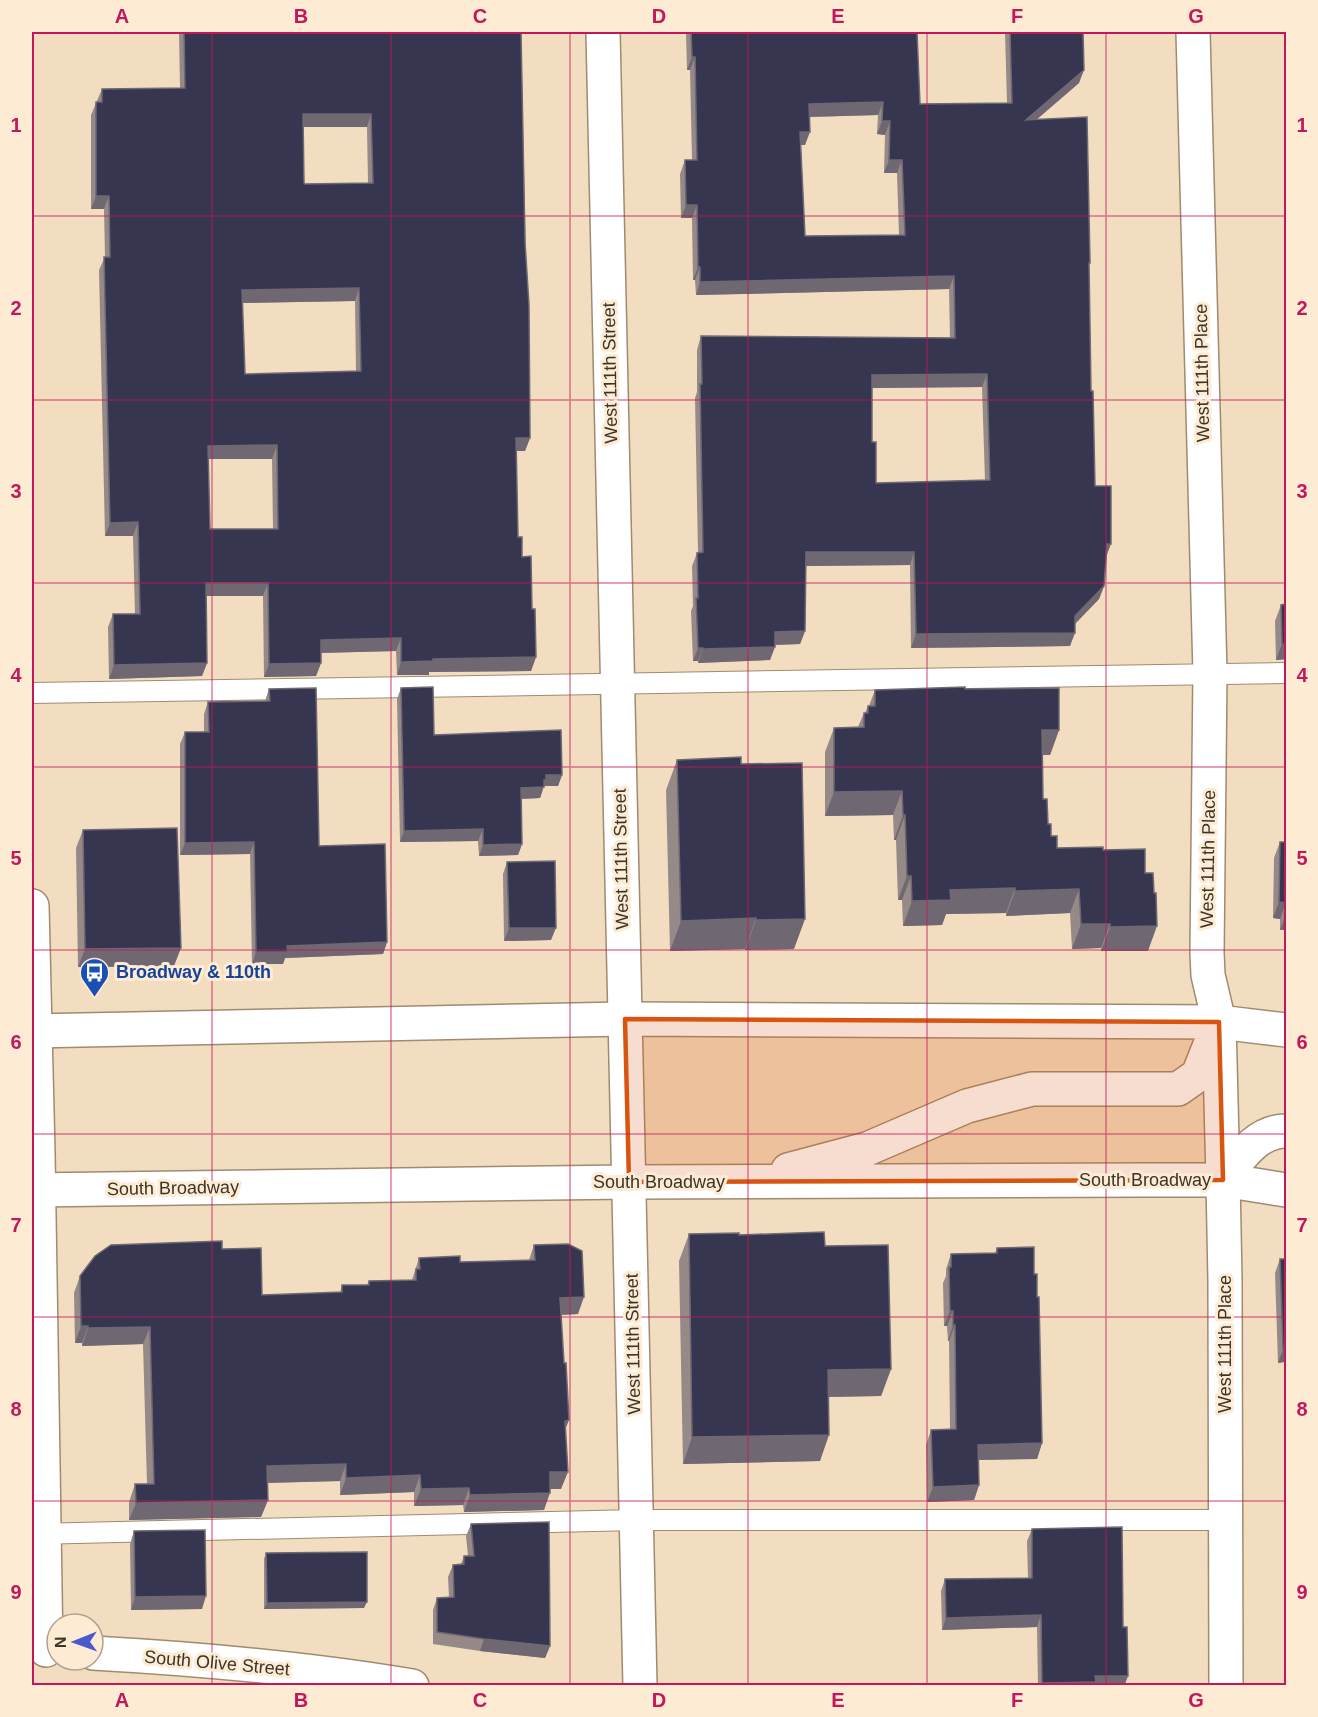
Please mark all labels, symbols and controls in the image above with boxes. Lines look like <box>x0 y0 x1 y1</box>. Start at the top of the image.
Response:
text: A <box>115 5 129 27</box>
text: B <box>294 5 308 27</box>
text: C <box>473 5 487 27</box>
text: D <box>652 5 666 27</box>
text: E <box>831 5 845 27</box>
text: F <box>1011 5 1023 27</box>
text: G <box>1188 5 1204 27</box>
text: 1 <box>10 114 22 136</box>
text: 1 <box>1296 114 1308 136</box>
text: 2 <box>10 297 22 319</box>
text: 2 <box>1296 297 1308 319</box>
street label: West 111th Street <box>599 302 621 444</box>
street label: West 111th Place <box>1191 304 1213 442</box>
text: 3 <box>10 480 22 502</box>
text: 3 <box>1296 480 1308 502</box>
text: 4 <box>10 664 22 686</box>
text: 4 <box>1296 664 1308 686</box>
street label: West 111th Street <box>610 788 632 930</box>
street label: West 111th Place <box>1197 790 1219 928</box>
text: 5 <box>10 847 22 869</box>
text: 5 <box>1296 847 1308 869</box>
bus stop icon: Broadway & 110th <box>79 956 111 998</box>
place label: Broadway & 110th <box>116 962 271 982</box>
text: 6 <box>10 1031 22 1053</box>
text: 6 <box>1296 1031 1308 1053</box>
street label: South Broadway <box>1079 1170 1211 1190</box>
street label: South Broadway <box>593 1172 725 1192</box>
street label: South Broadway <box>107 1177 239 1199</box>
text: 7 <box>10 1214 22 1236</box>
text: 7 <box>1296 1214 1308 1236</box>
street label: West 111th Street <box>622 1273 644 1415</box>
street label: West 111th Place <box>1215 1275 1235 1413</box>
text: 8 <box>10 1398 22 1420</box>
text: 8 <box>1296 1398 1308 1420</box>
text: 9 <box>10 1581 22 1603</box>
text: 9 <box>1296 1581 1308 1603</box>
north arrow <box>45 1612 105 1672</box>
text: N <box>52 1636 69 1648</box>
street label: South Olive Street <box>143 1647 291 1679</box>
text: A <box>115 1689 129 1711</box>
text: B <box>294 1689 308 1711</box>
text: C <box>473 1689 487 1711</box>
text: D <box>652 1689 666 1711</box>
text: E <box>831 1689 845 1711</box>
text: F <box>1011 1689 1023 1711</box>
text: G <box>1188 1689 1204 1711</box>

